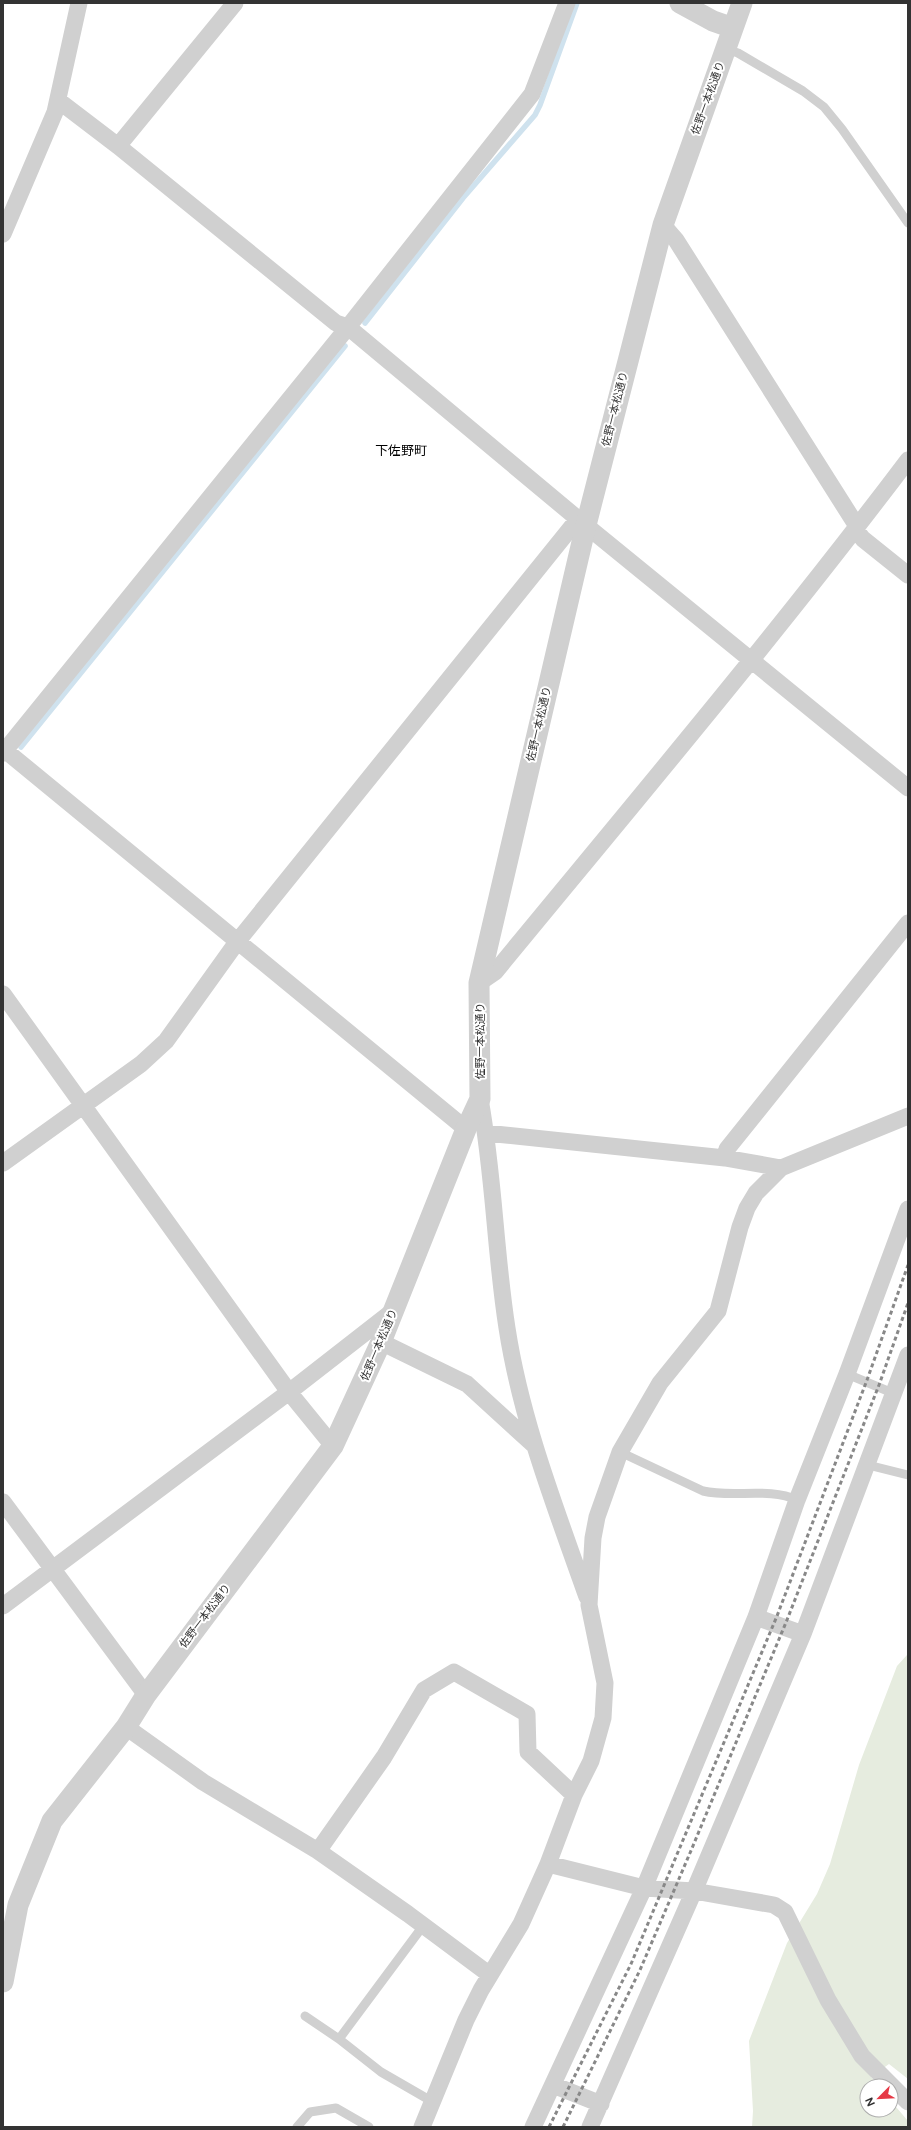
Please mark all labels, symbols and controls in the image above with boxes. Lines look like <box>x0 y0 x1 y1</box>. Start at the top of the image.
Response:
street label: 佐野一本松通り <box>689 60 727 136</box>
street label: 佐野一本松通り <box>599 370 631 448</box>
district label: 下佐野町 <box>375 443 427 458</box>
street label: 佐野一本松通り <box>524 685 554 763</box>
street label: 佐野一本松通り <box>474 1003 487 1080</box>
street label: 佐野一本松通り <box>358 1307 400 1383</box>
street label: 佐野一本松通り <box>177 1581 233 1651</box>
north arrow <box>859 2078 899 2118</box>
text: N <box>863 2095 878 2108</box>

